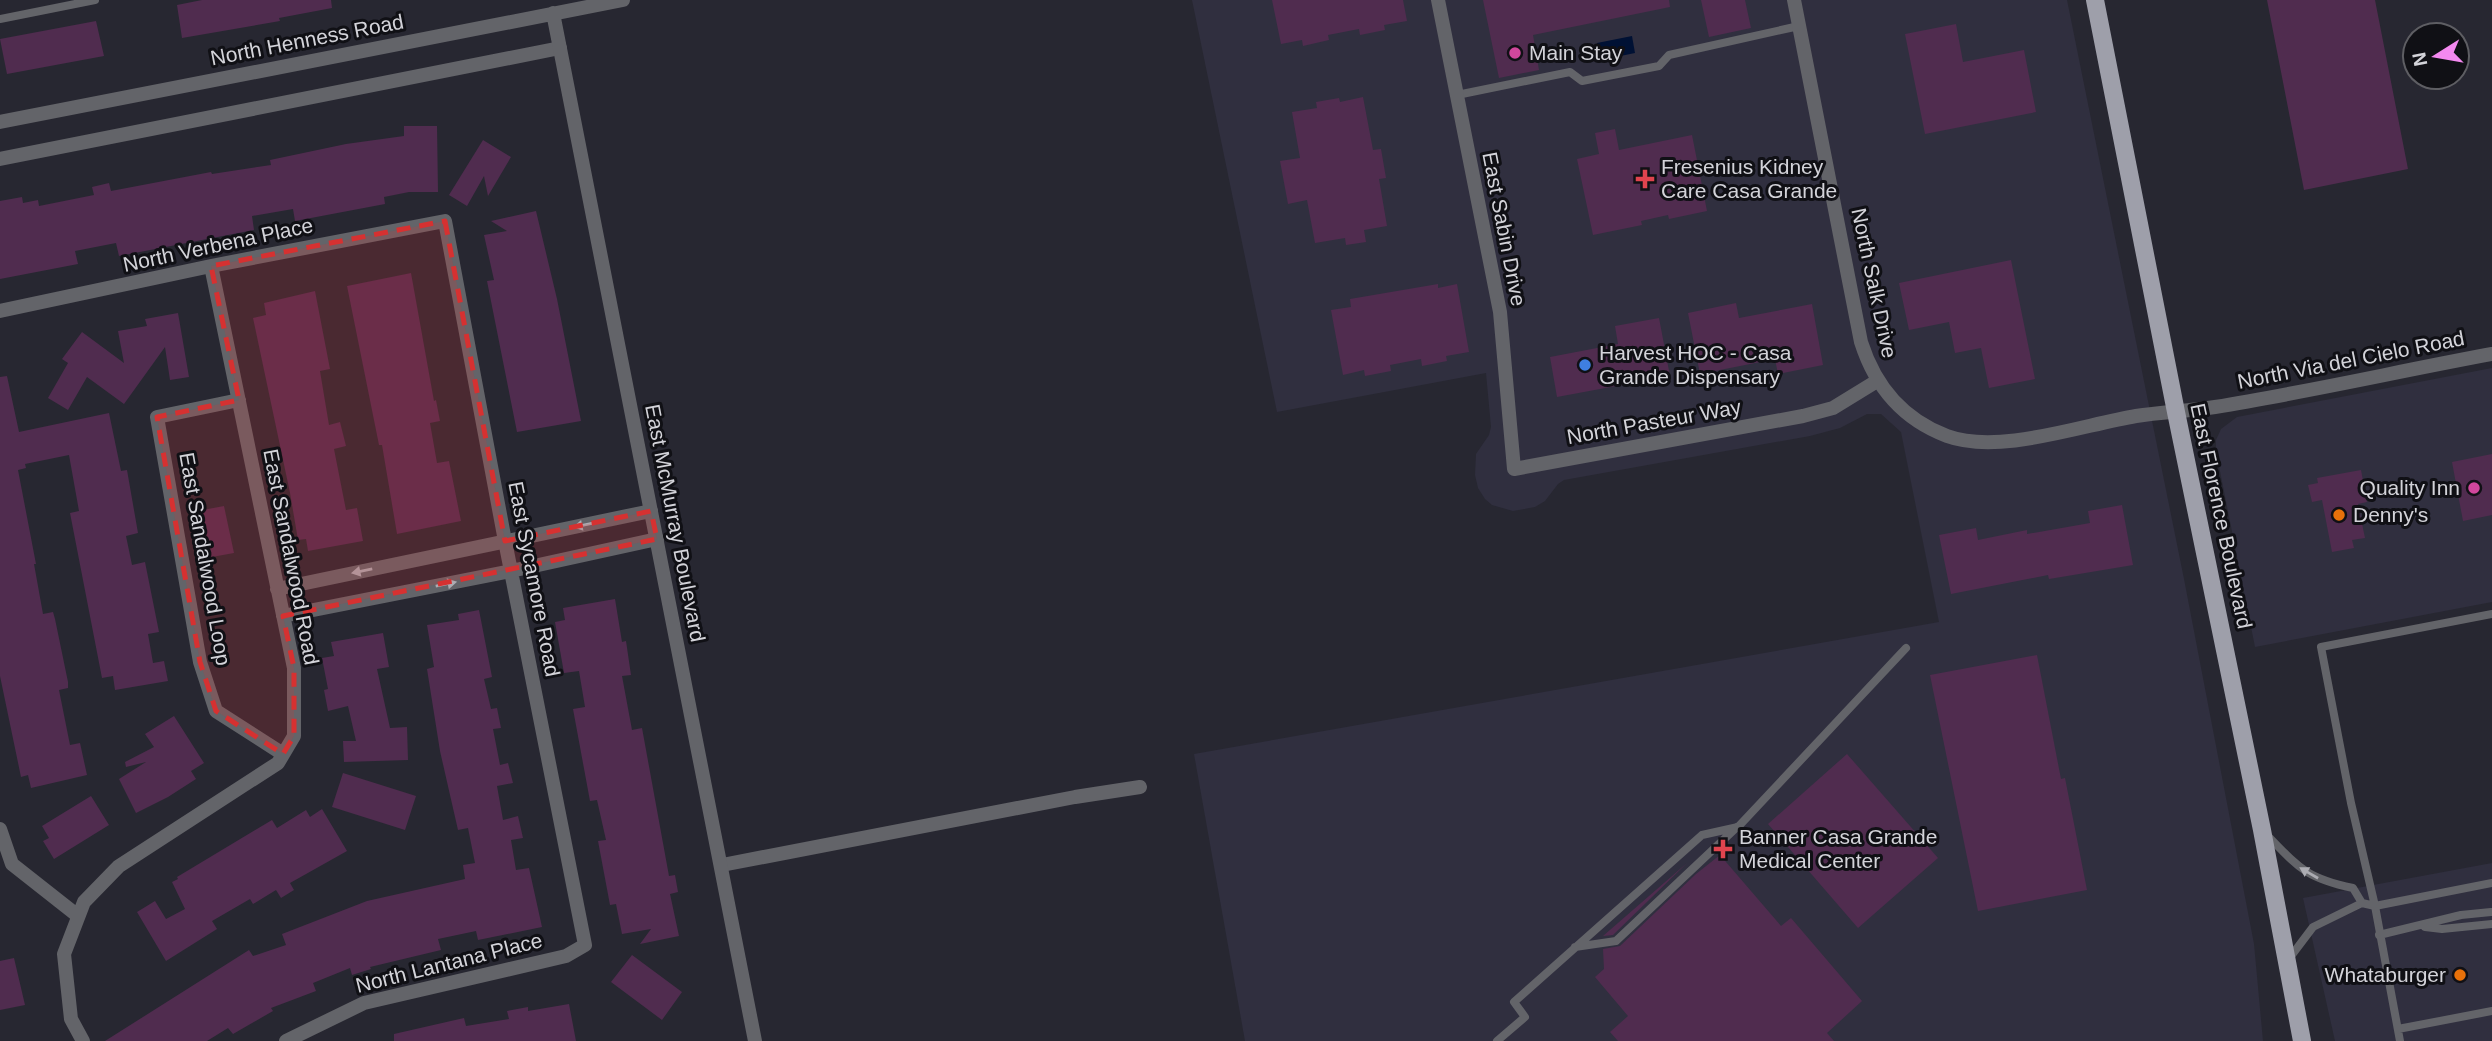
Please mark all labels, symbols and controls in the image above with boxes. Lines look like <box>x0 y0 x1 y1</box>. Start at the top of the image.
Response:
street label: North Henness Road <box>208 10 405 70</box>
north arrow <box>2401 21 2471 91</box>
place label: Main Stay <box>1529 41 1623 64</box>
marker: Main Stay <box>1507 45 1523 61</box>
text: N <box>2408 50 2431 68</box>
street label: East Sabin Drive <box>1478 150 1531 308</box>
place label: Fresenius Kidney Care Casa Grande <box>1661 155 1837 202</box>
marker: Fresenius Kidney Care Casa Grande <box>1635 169 1655 189</box>
street label: North Salk Drive <box>1847 206 1902 360</box>
street label: North Verbena Place <box>121 213 315 276</box>
street label: North Via del Cielo Road <box>2235 326 2466 393</box>
place label: Harvest HOC - Casa Grande Dispensary <box>1599 341 1792 388</box>
marker: Harvest HOC - Casa Grande Dispensary <box>1577 357 1593 373</box>
street label: North Pasteur Way <box>1565 395 1743 448</box>
street label: East Florence Boulevard <box>2186 401 2257 631</box>
street label: East McMurray Boulevard <box>641 402 710 644</box>
street label: East Sandalwood Road <box>259 447 324 667</box>
street label: East Sandalwood Loop <box>175 451 236 667</box>
place label: Quality Inn <box>2360 476 2460 499</box>
street label: East Sycamore Road <box>504 479 565 678</box>
marker: Quality Inn <box>2466 480 2482 496</box>
place label: Denny's <box>2353 503 2428 526</box>
marker: Denny's <box>2331 507 2347 523</box>
one-way arrow <box>573 519 595 530</box>
one-way arrow <box>351 566 373 577</box>
one-way arrow <box>435 578 457 589</box>
place label: Banner Casa Grande Medical Center <box>1739 825 1937 872</box>
marker: Banner Casa Grande Medical Center <box>1713 839 1733 859</box>
one-way arrow <box>2300 867 2319 879</box>
street label: North Lantana Place <box>353 928 545 997</box>
place label: Whataburger <box>2325 963 2446 986</box>
marker: Whataburger <box>2452 967 2468 983</box>

